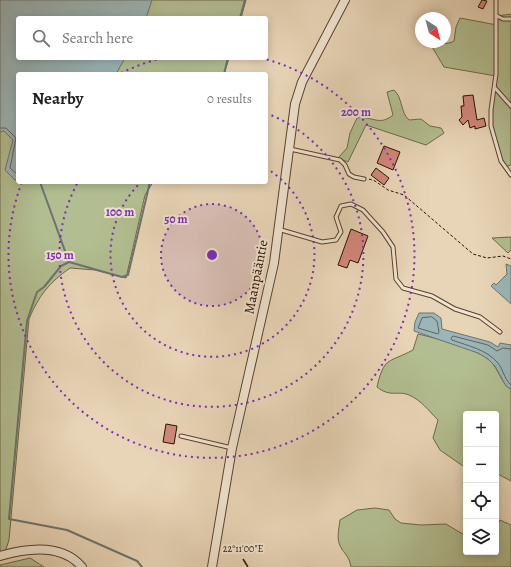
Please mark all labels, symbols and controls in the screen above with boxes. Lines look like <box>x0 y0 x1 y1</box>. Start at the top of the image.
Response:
north arrow <box>415 12 451 48</box>
search box <box>16 16 268 60</box>
icon: search <box>30 27 52 49</box>
text: Search here <box>62 28 133 48</box>
text: Nearby <box>32 87 83 110</box>
text: 0 results <box>207 90 252 107</box>
text: 200 m <box>341 104 371 120</box>
text: 100 m <box>106 204 134 220</box>
text: 50 m <box>164 211 188 227</box>
street label: Maanpääntie <box>239 238 273 316</box>
text: 150 m <box>46 247 74 263</box>
centre of rings <box>205 248 219 262</box>
map controls <box>463 411 499 555</box>
button: + <box>463 411 499 447</box>
button: − <box>463 447 499 483</box>
button: locate <box>463 483 499 519</box>
button: layers <box>463 519 499 555</box>
text: 22°11'00"E <box>223 542 263 555</box>

